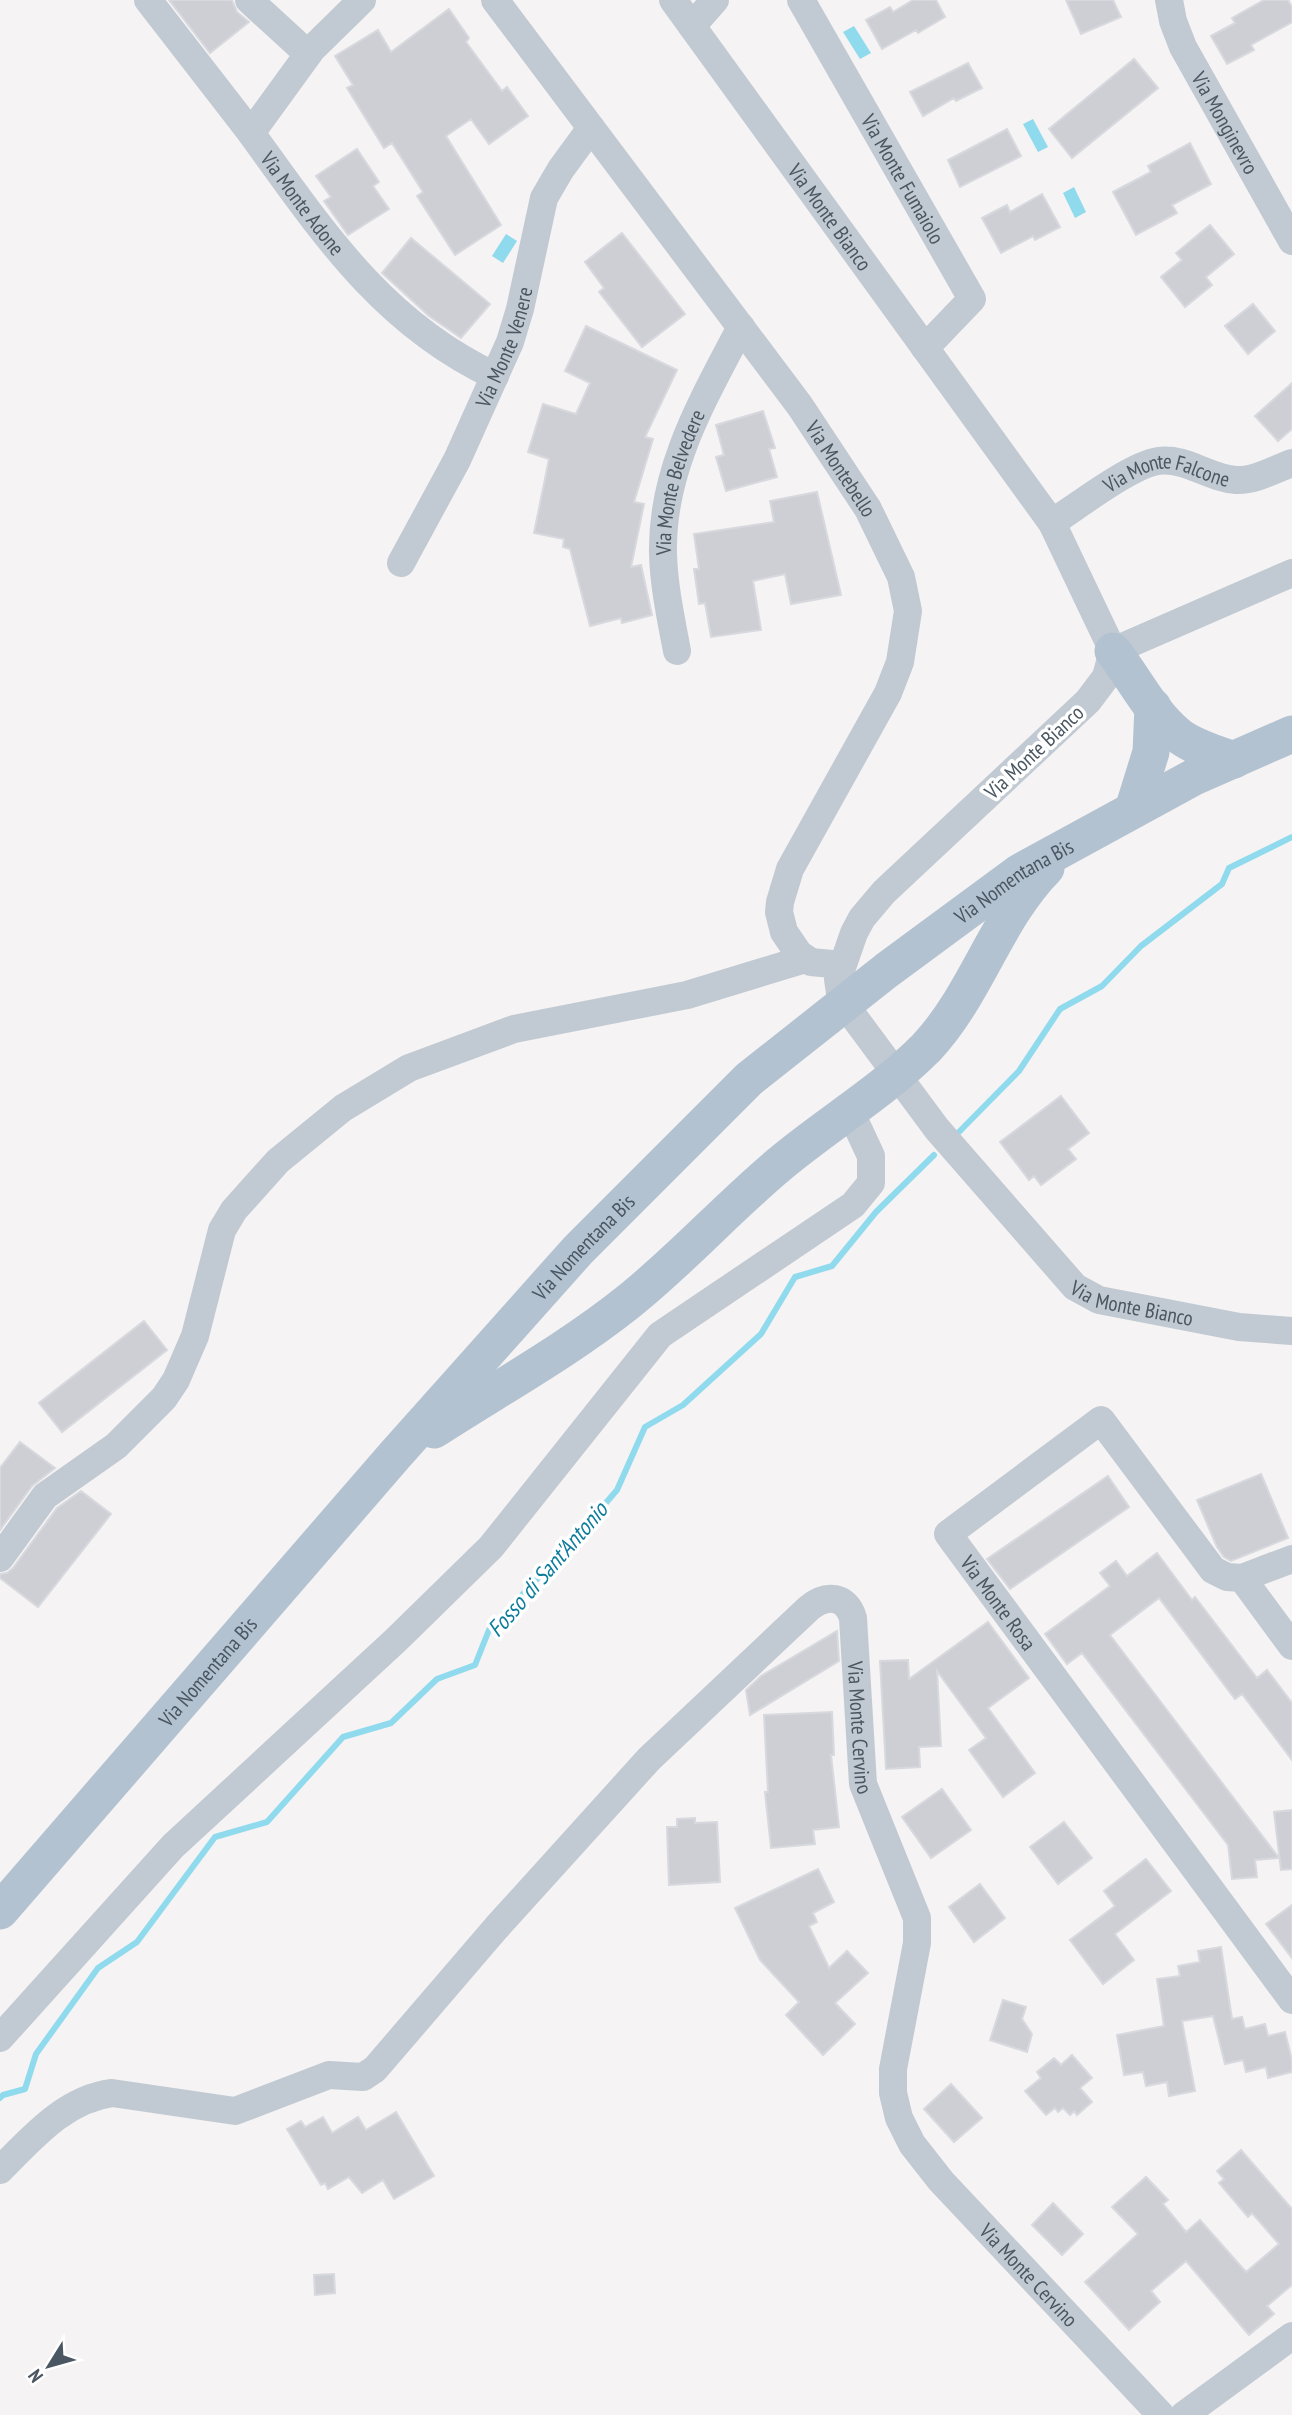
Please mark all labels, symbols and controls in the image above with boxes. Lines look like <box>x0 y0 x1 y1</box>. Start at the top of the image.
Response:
street label: Via Monginevro <box>1186 66 1265 179</box>
street label: Via Monte Fumaiolo <box>855 108 951 249</box>
street label: Via Monte Adone <box>255 145 351 261</box>
street label: Via Monte Bianco <box>782 157 878 276</box>
street label: Via Monte Venere <box>469 284 538 412</box>
street label: Via Monte Belvedere <box>649 405 710 556</box>
street label: Via Montebello <box>799 415 883 521</box>
street label: Via Monte Falcone <box>1097 447 1232 499</box>
street label: Via Monte Bianco <box>978 699 1089 805</box>
street label: Via Nomentana Bis <box>948 832 1078 930</box>
street label: Via Nomentana Bis <box>526 1188 640 1306</box>
street label: Via Monte Bianco <box>1065 1273 1195 1331</box>
water label: Fosso di Sant'Antonio <box>481 1494 615 1642</box>
street label: Via Monte Rosa <box>954 1549 1043 1655</box>
street label: Via Nomentana Bis <box>152 1611 263 1733</box>
street label: Via Monte Cervino <box>842 1660 879 1798</box>
street label: Via Monte Cervino <box>973 2217 1084 2332</box>
north arrow <box>14 2331 84 2401</box>
text: N <box>23 2365 48 2388</box>

